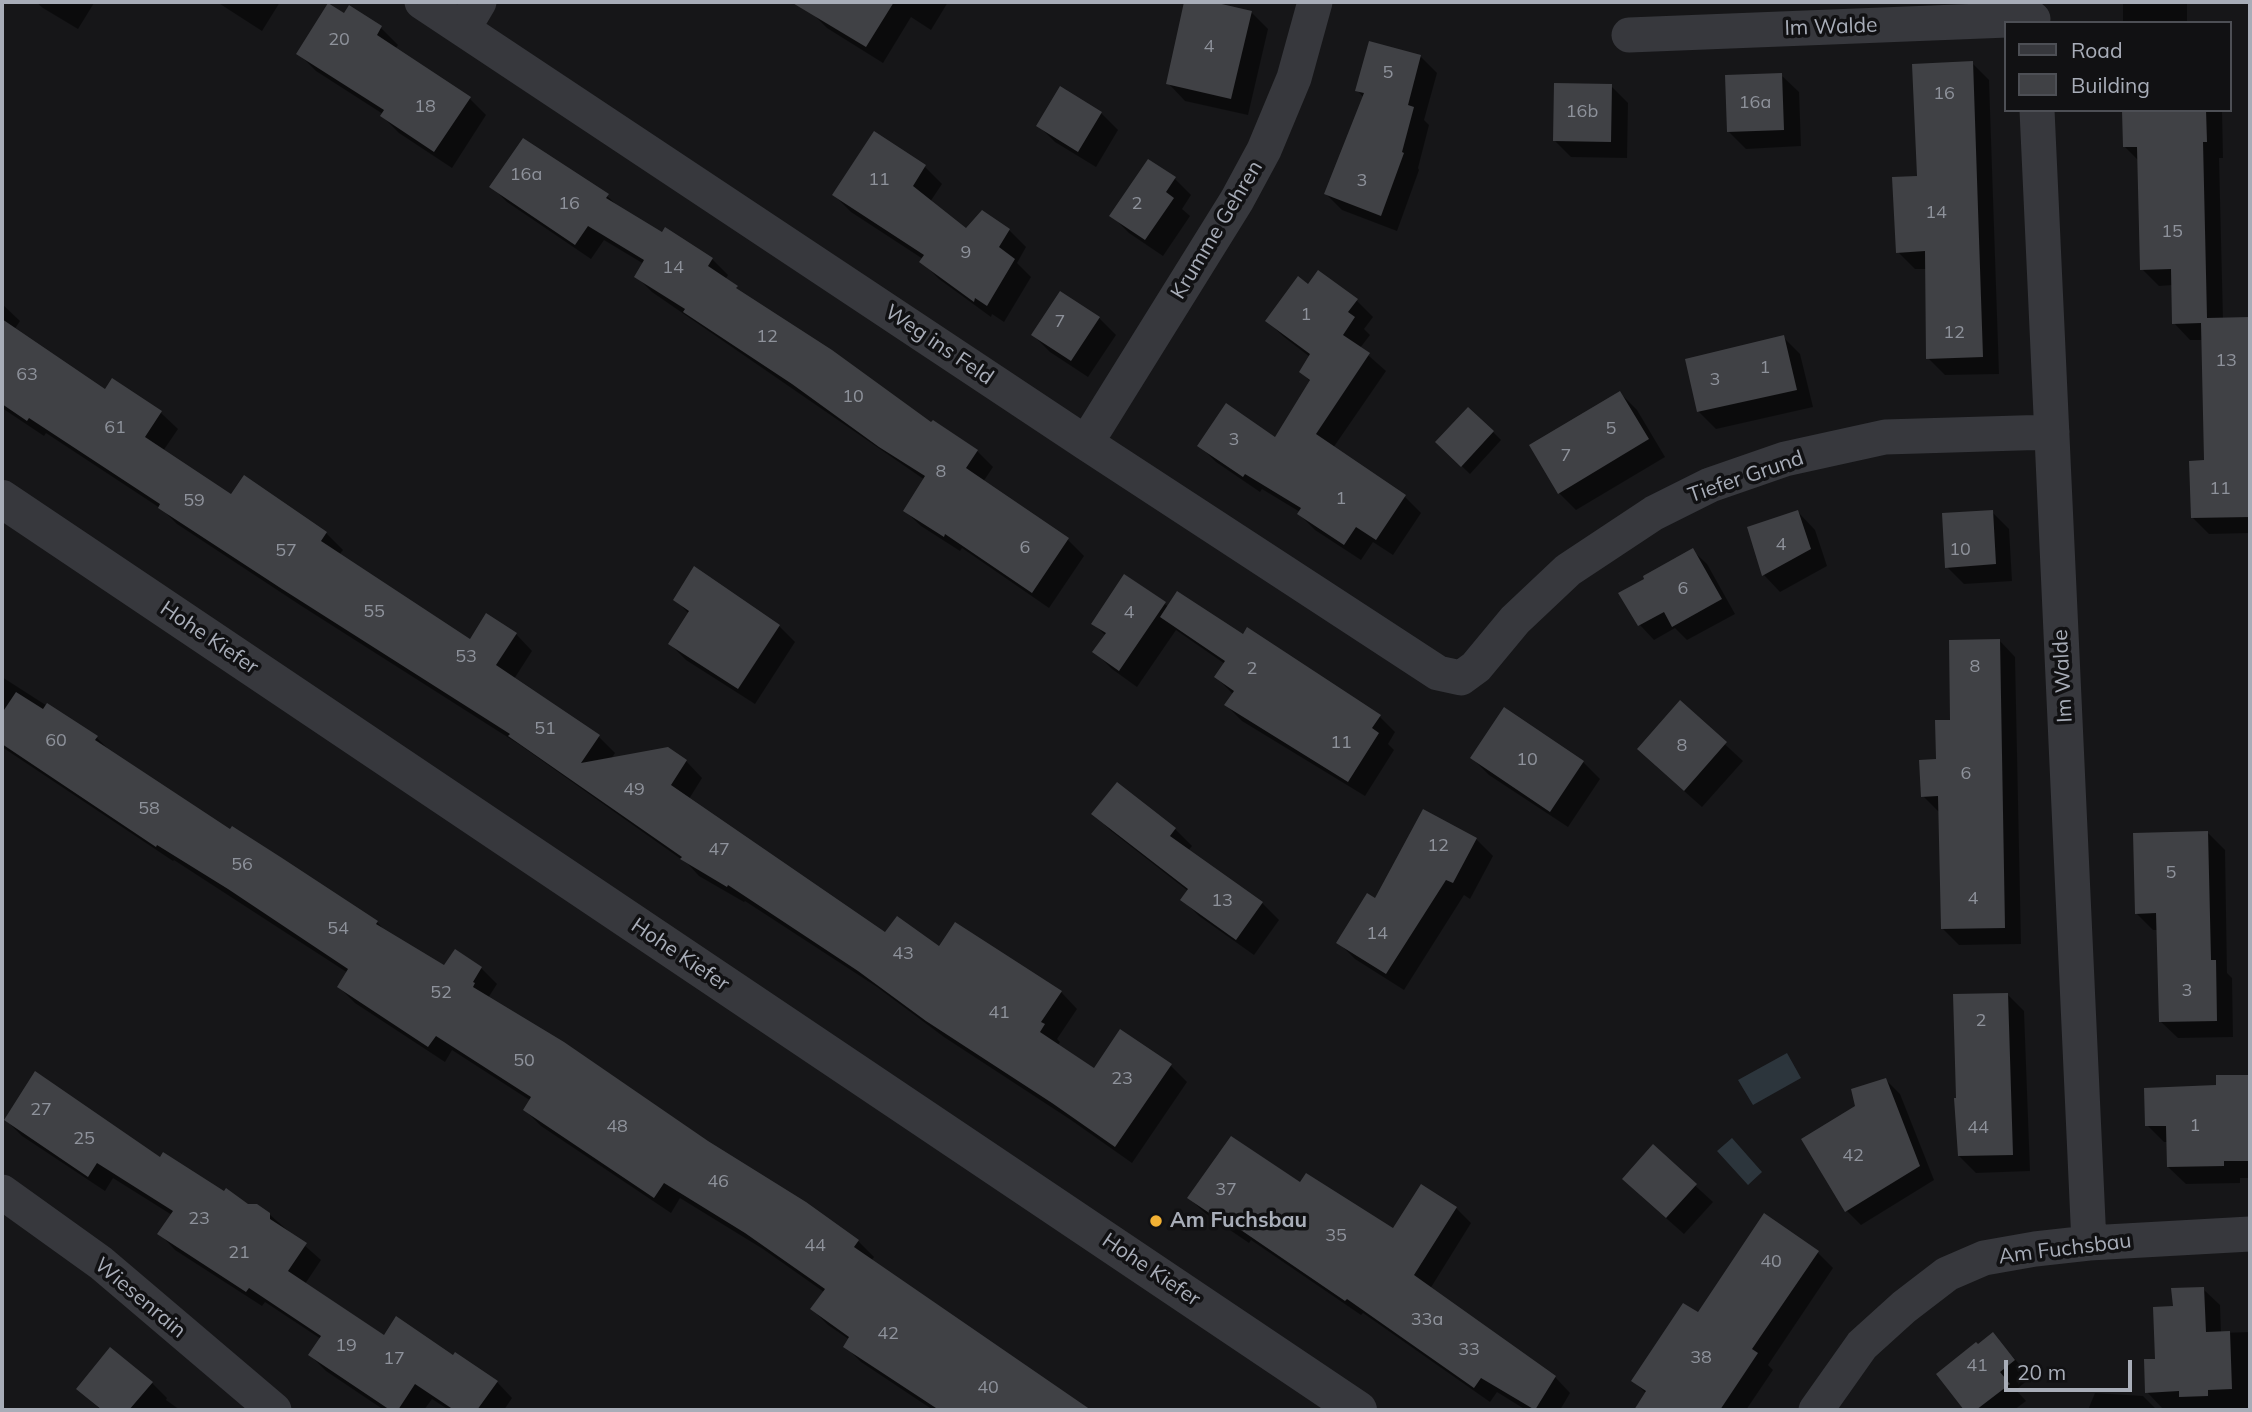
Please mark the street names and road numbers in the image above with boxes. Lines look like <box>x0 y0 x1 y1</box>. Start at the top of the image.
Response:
street label: Im Walde <box>1784 13 1878 41</box>
street label: Krumme Gehren <box>1166 156 1268 304</box>
street label: Weg ins Feld <box>880 300 998 390</box>
street label: Tiefer Grund <box>1685 445 1807 509</box>
street label: Hohe Kiefer <box>155 596 263 680</box>
street label: Im Walde <box>2048 629 2078 723</box>
street label: Hohe Kiefer <box>626 913 734 997</box>
street label: Hohe Kiefer <box>1097 1228 1205 1312</box>
street label: Am Fuchsbau <box>1997 1228 2133 1270</box>
street label: Wiesenrain <box>89 1253 191 1343</box>

